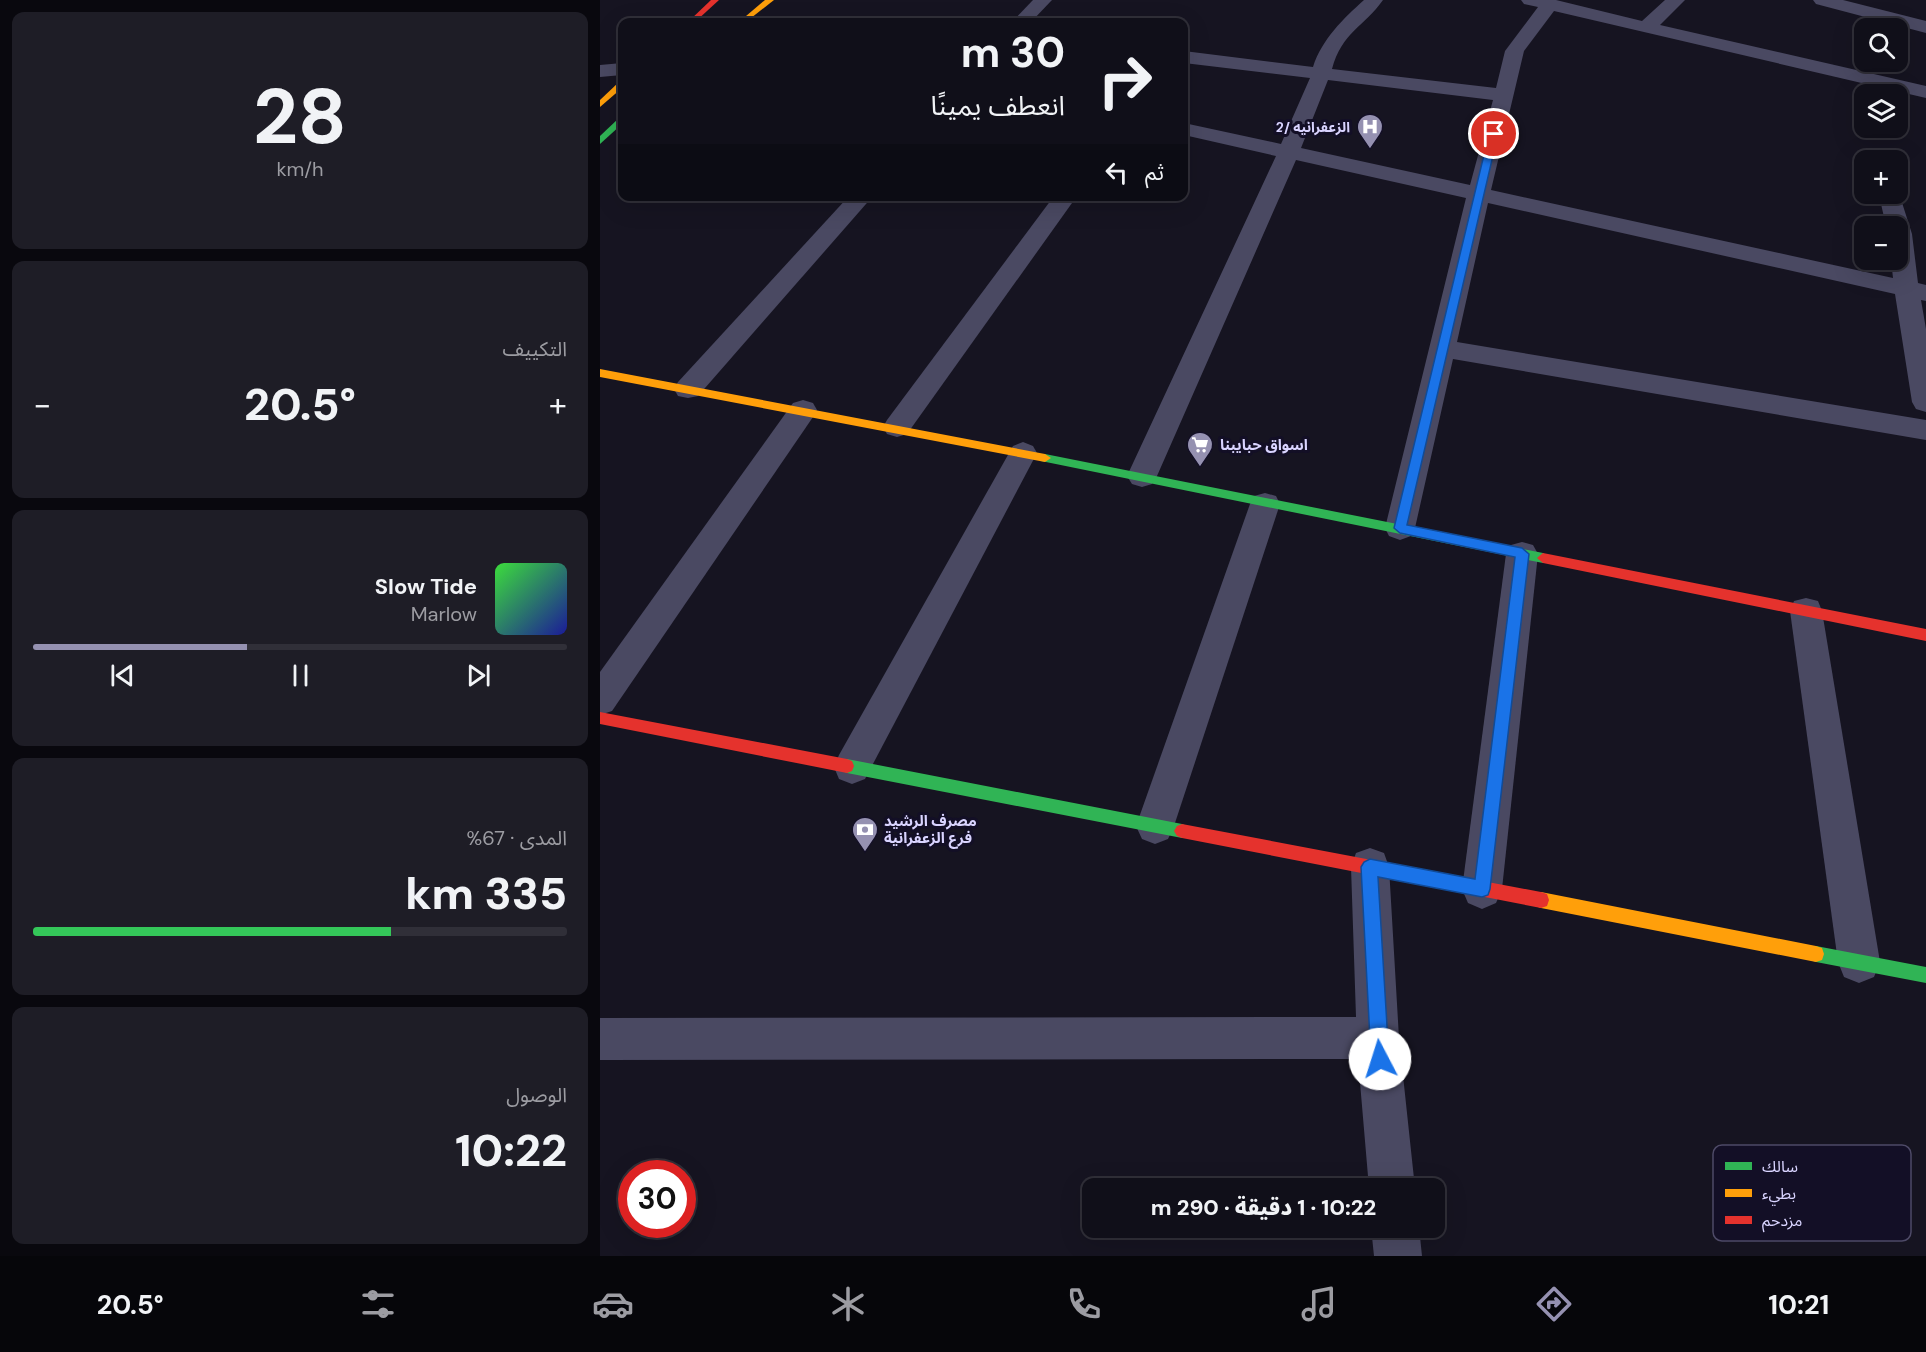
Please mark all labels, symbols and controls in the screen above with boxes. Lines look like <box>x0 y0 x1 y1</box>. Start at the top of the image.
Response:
map controls <box>1854 18 1908 270</box>
button: search <box>1854 18 1908 72</box>
text: 30 m <box>961 25 1065 80</box>
icon: right <box>1086 42 1164 120</box>
text: 28 <box>253 66 347 167</box>
button: layers <box>1854 84 1908 138</box>
text: انعطف يمينًا <box>930 88 1065 123</box>
pin <box>1468 108 1519 159</box>
hospital icon: الزعفرانيه /2 <box>1355 112 1385 150</box>
icon: arrive <box>1477 117 1510 150</box>
place label: الزعفرانيه /2 <box>1276 118 1350 136</box>
button: + <box>1854 150 1908 204</box>
text: km/h <box>276 156 324 182</box>
icon: left <box>1100 156 1133 189</box>
text: ثم <box>1145 158 1164 187</box>
button: − <box>1854 216 1908 270</box>
text: التكييف <box>503 336 567 362</box>
text: 20.5° <box>244 375 356 434</box>
text: − <box>33 383 51 426</box>
text: + <box>549 383 567 426</box>
supermarket icon: اسواق حبايبنا <box>1185 430 1215 468</box>
place label: اسواق حبايبنا <box>1220 435 1308 455</box>
text: Slow Tide <box>375 572 477 601</box>
text: Marlow <box>411 601 477 627</box>
icon: previous <box>106 659 139 692</box>
icon: pause <box>284 659 317 692</box>
icon: next <box>462 659 495 692</box>
place label: مصرف الرشيد فرع الزعفرانية <box>884 811 977 849</box>
bank icon: مصرف الرشيد فرع الزعفرانية <box>850 815 880 853</box>
text: المدى · 67% <box>467 825 567 851</box>
text: 335 km <box>405 864 567 923</box>
position arrow <box>1348 1027 1412 1091</box>
text: الوصول <box>506 1082 567 1108</box>
text: 10:22 <box>455 1121 567 1180</box>
legend <box>1713 1145 1911 1241</box>
text: سالك <box>1762 1156 1798 1177</box>
speed limit sign: 30 <box>618 1160 696 1238</box>
text: بطيء <box>1762 1183 1796 1206</box>
text: 10:22 · 1 دقيقة · 290 m <box>1151 1193 1376 1222</box>
text: مزدحم <box>1762 1210 1802 1233</box>
icon: filters <box>357 1283 399 1325</box>
icon: car <box>592 1283 634 1325</box>
icon: climate <box>827 1283 869 1325</box>
icon: phone <box>1063 1283 1105 1325</box>
icon: music <box>1298 1283 1340 1325</box>
icon: directions <box>1533 1283 1575 1325</box>
text: 20.5° <box>97 1287 164 1322</box>
text: 10:21 <box>1768 1287 1829 1322</box>

